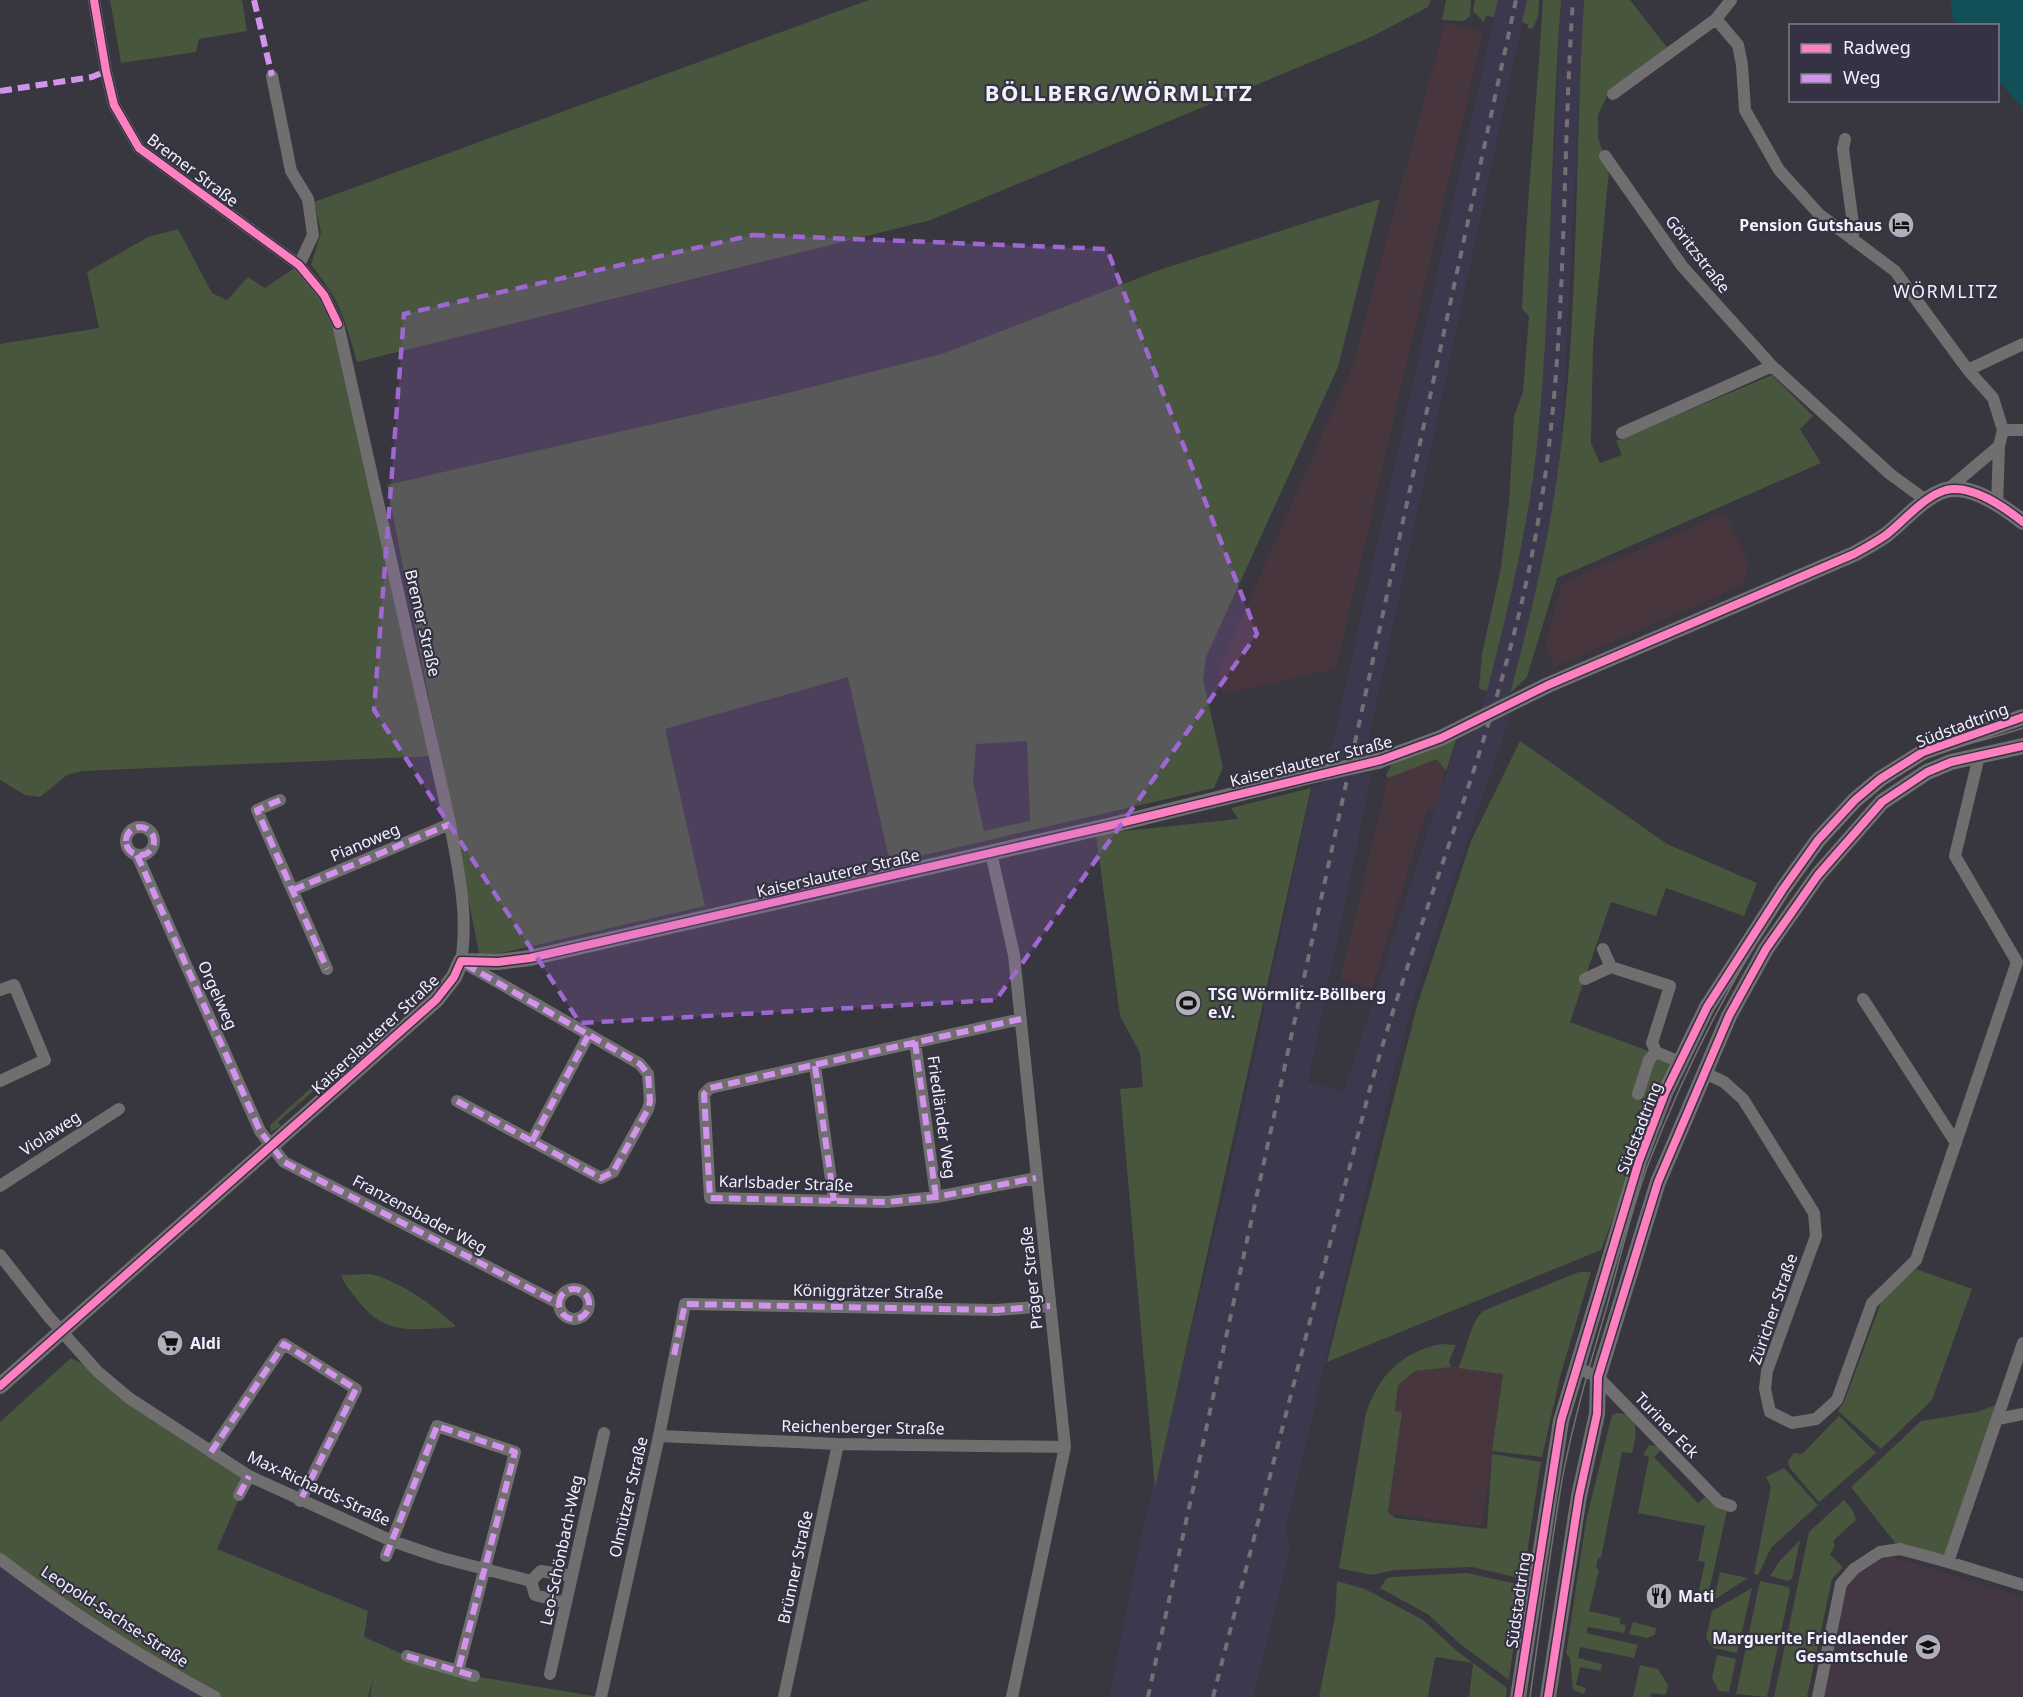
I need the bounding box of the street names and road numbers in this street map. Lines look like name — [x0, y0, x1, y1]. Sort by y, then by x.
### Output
street label: Bremer Straße — [143, 128, 243, 212]
street label: Göritzstraße — [1661, 211, 1735, 297]
street label: Bremer Straße — [400, 567, 446, 679]
street label: Südstadtring — [1913, 697, 2011, 753]
street label: Kaiserslauterer Straße — [1227, 730, 1395, 792]
street label: Pianoweg — [327, 818, 403, 866]
street label: Kaiserslauterer Straße — [754, 844, 922, 902]
street label: Orgelweg — [193, 957, 243, 1033]
street label: Kaiserslauterer Straße — [307, 969, 443, 1099]
street label: Friedländer Weg — [922, 1054, 962, 1180]
street label: Südstadtring — [1611, 1079, 1667, 1177]
street label: Violaweg — [16, 1105, 84, 1161]
street label: Franzensbader Weg — [349, 1169, 491, 1259]
street label: Karlsbader Straße — [718, 1170, 854, 1196]
street label: Prager Straße — [1015, 1225, 1047, 1331]
street label: Züricher Straße — [1744, 1251, 1802, 1367]
street label: Königgrätzer Straße — [793, 1279, 943, 1303]
street label: Turiner Eck — [1630, 1387, 1704, 1463]
street label: Reichenberger Straße — [781, 1415, 945, 1439]
street label: Olmützer Straße — [603, 1434, 653, 1560]
street label: Max-Richards-Straße — [244, 1445, 394, 1531]
street label: Leo-Schönbach-Weg — [534, 1473, 588, 1627]
street label: Brünner Straße — [772, 1508, 818, 1626]
street label: Südstadtring — [1500, 1550, 1536, 1650]
street label: Leopold-Sachse-Straße — [37, 1560, 193, 1672]

